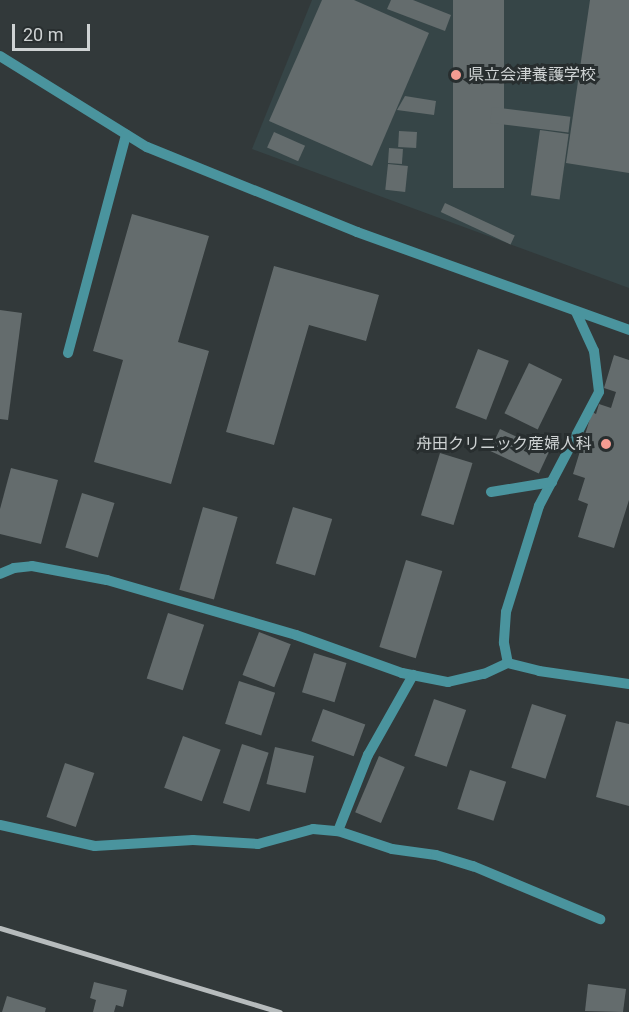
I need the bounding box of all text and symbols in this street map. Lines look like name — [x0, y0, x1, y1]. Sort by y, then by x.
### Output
scale bar — [15, 12, 93, 50]
text: 20 m — [23, 24, 63, 45]
place label: 県立会津養護学校 — [468, 65, 596, 85]
marker: 県立会津養護学校 — [449, 68, 463, 82]
place label: 舟田クリニック産婦人科 — [416, 434, 592, 454]
marker: 舟田クリニック産婦人科 — [597, 435, 615, 453]

